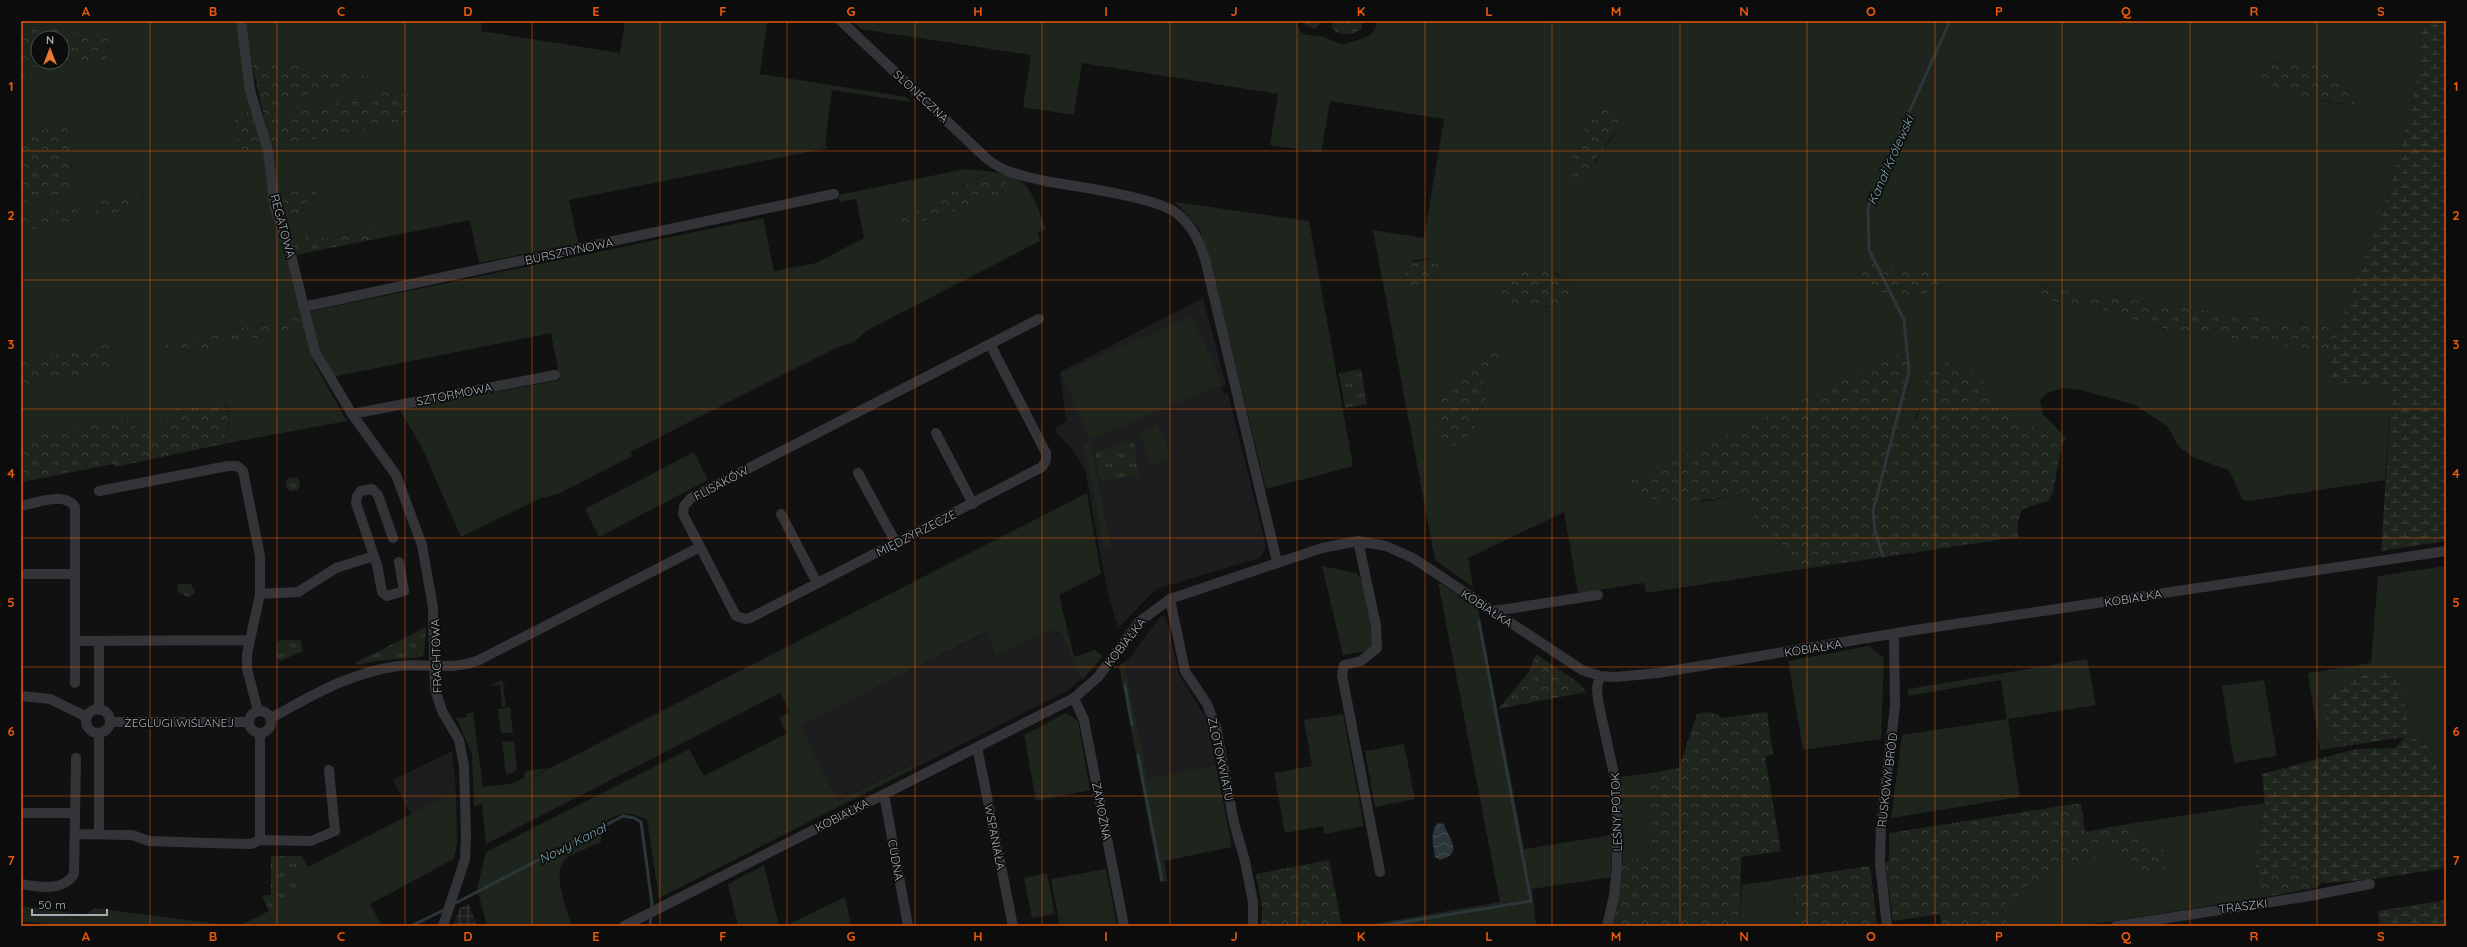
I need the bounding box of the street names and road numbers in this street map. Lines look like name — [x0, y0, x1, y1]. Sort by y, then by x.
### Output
street label: SŁONECZNA — [890, 66, 952, 126]
street label: REGATOWA — [267, 192, 299, 260]
street label: BURSZTYNOWA — [523, 234, 615, 268]
street label: SZTORMOWA — [415, 379, 493, 409]
street label: FLISAKÓW — [691, 462, 751, 504]
street label: MIĘDZYRZECZE — [874, 506, 959, 560]
street label: KOBIAŁKA — [1458, 586, 1516, 630]
street label: KOBIAŁKA — [2103, 586, 2163, 610]
street label: KOBIAŁKA — [1101, 614, 1149, 670]
street label: FRACHTOWA — [427, 618, 445, 693]
street label: KOBIAŁKA — [1783, 636, 1843, 660]
street label: ŻEGLUGI WIŚLANEJ — [124, 715, 234, 730]
street label: ZŁOTOKWIATU — [1205, 716, 1237, 802]
street label: RUSKOWY BRÓD — [1874, 731, 1900, 828]
street label: LEŚNY POTOK — [1607, 772, 1625, 852]
street label: ZAMOŻNA — [1089, 781, 1115, 842]
street label: KOBIAŁKA — [813, 795, 872, 835]
street label: WSPANIAŁA — [981, 803, 1009, 871]
street label: CUDNA — [885, 838, 907, 882]
street label: TRASZKI — [2218, 896, 2268, 916]

